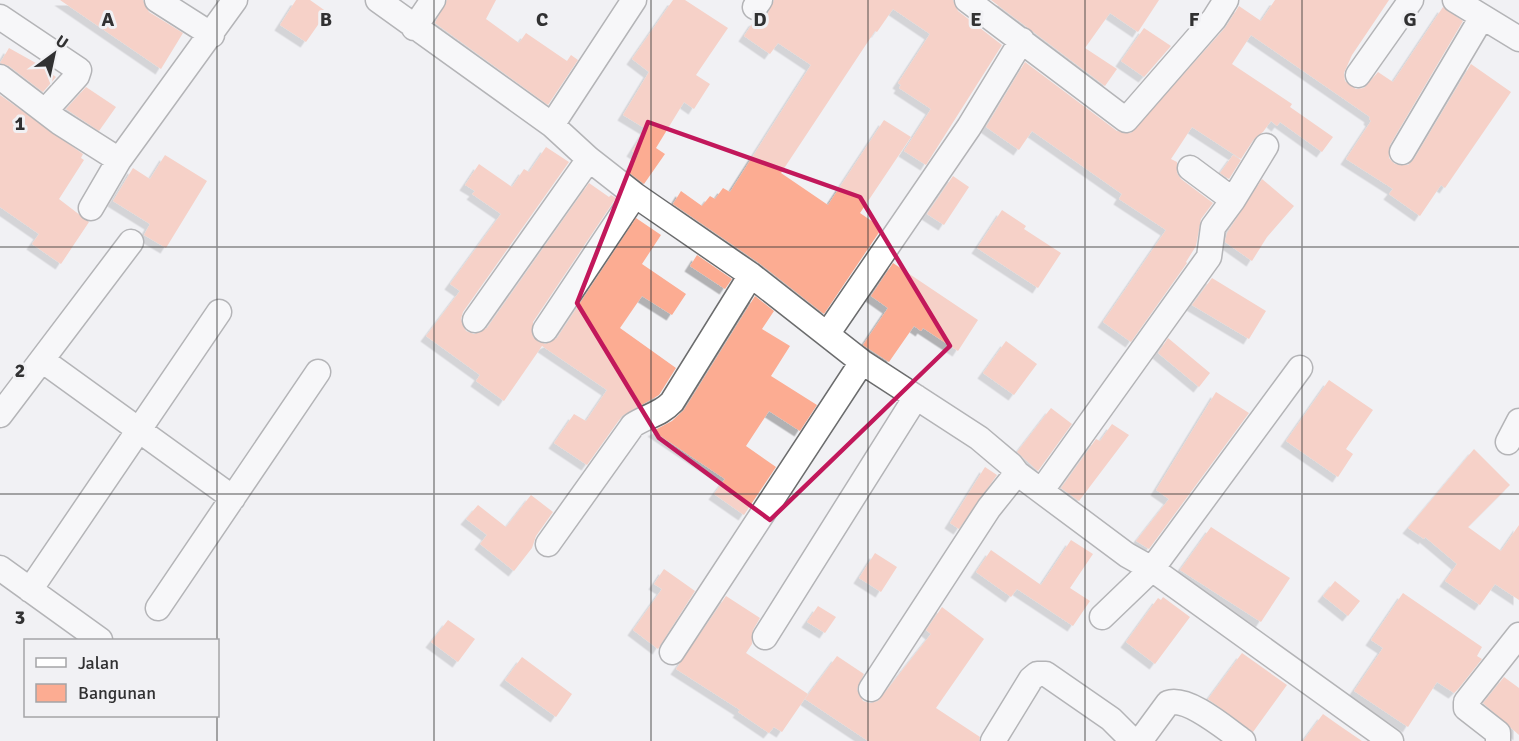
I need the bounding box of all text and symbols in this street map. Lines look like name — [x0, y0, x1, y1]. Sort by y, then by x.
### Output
text: A — [102, 7, 115, 32]
text: B — [320, 7, 332, 32]
text: C — [536, 7, 548, 32]
text: D — [753, 7, 767, 32]
text: E — [970, 7, 982, 32]
text: F — [1189, 7, 1200, 32]
text: G — [1403, 7, 1417, 32]
north arrow — [24, 24, 84, 84]
text: U — [52, 31, 72, 54]
text: 1 — [15, 111, 26, 136]
text: 2 — [15, 358, 25, 383]
text: 3 — [15, 605, 25, 630]
legend — [24, 639, 219, 717]
text: Jalan — [78, 652, 119, 674]
text: Bangunan — [78, 682, 156, 704]

